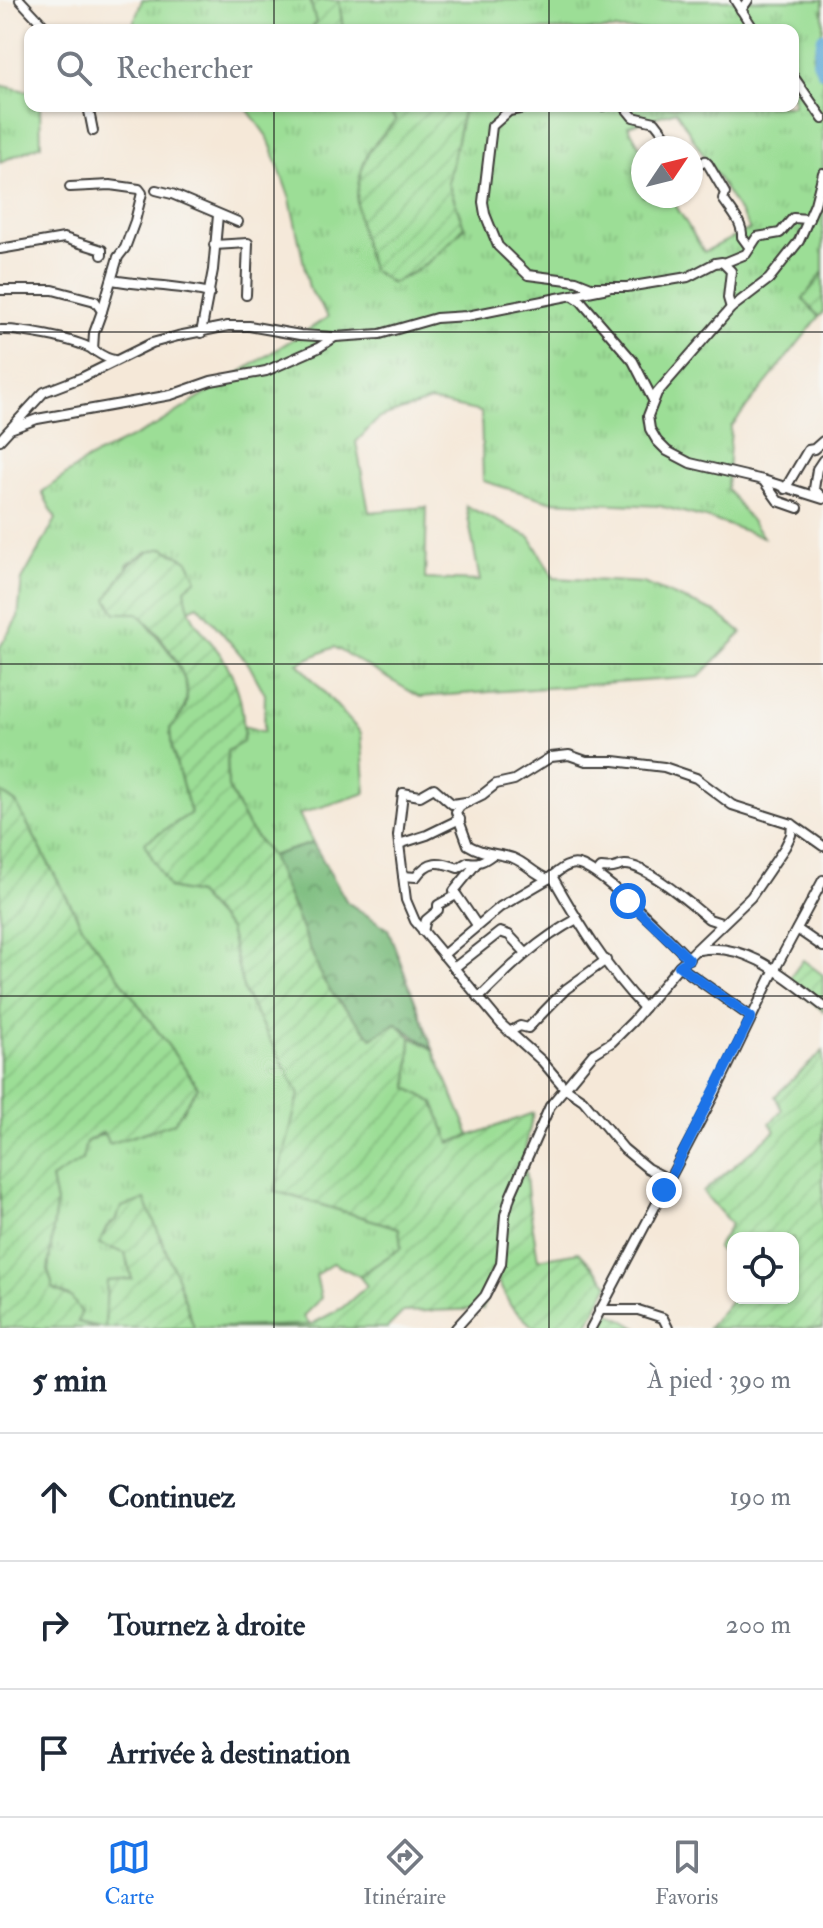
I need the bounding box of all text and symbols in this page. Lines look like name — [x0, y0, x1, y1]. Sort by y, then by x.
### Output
search box — [24, 24, 799, 112]
icon: search — [52, 46, 96, 90]
text: Rechercher — [116, 50, 253, 87]
north arrow — [631, 136, 703, 208]
route start — [610, 883, 646, 919]
route end — [646, 1172, 682, 1208]
map controls — [727, 1232, 799, 1304]
button: locate — [727, 1232, 799, 1304]
text: 5 min — [32, 1359, 107, 1402]
text: À pied · 390 m — [647, 1364, 791, 1396]
icon: ahead — [32, 1475, 76, 1519]
text: Continuez — [108, 1479, 235, 1516]
text: 190 m — [730, 1481, 791, 1513]
icon: right — [32, 1603, 76, 1647]
text: Tournez à droite — [108, 1607, 305, 1644]
text: 200 m — [726, 1609, 791, 1641]
icon: arrive — [32, 1731, 76, 1775]
text: Arrivée à destination — [108, 1735, 351, 1772]
tab: Carte — [105, 1835, 154, 1911]
tab: Itinéraire — [363, 1835, 446, 1911]
tab: Favoris — [655, 1835, 718, 1911]

